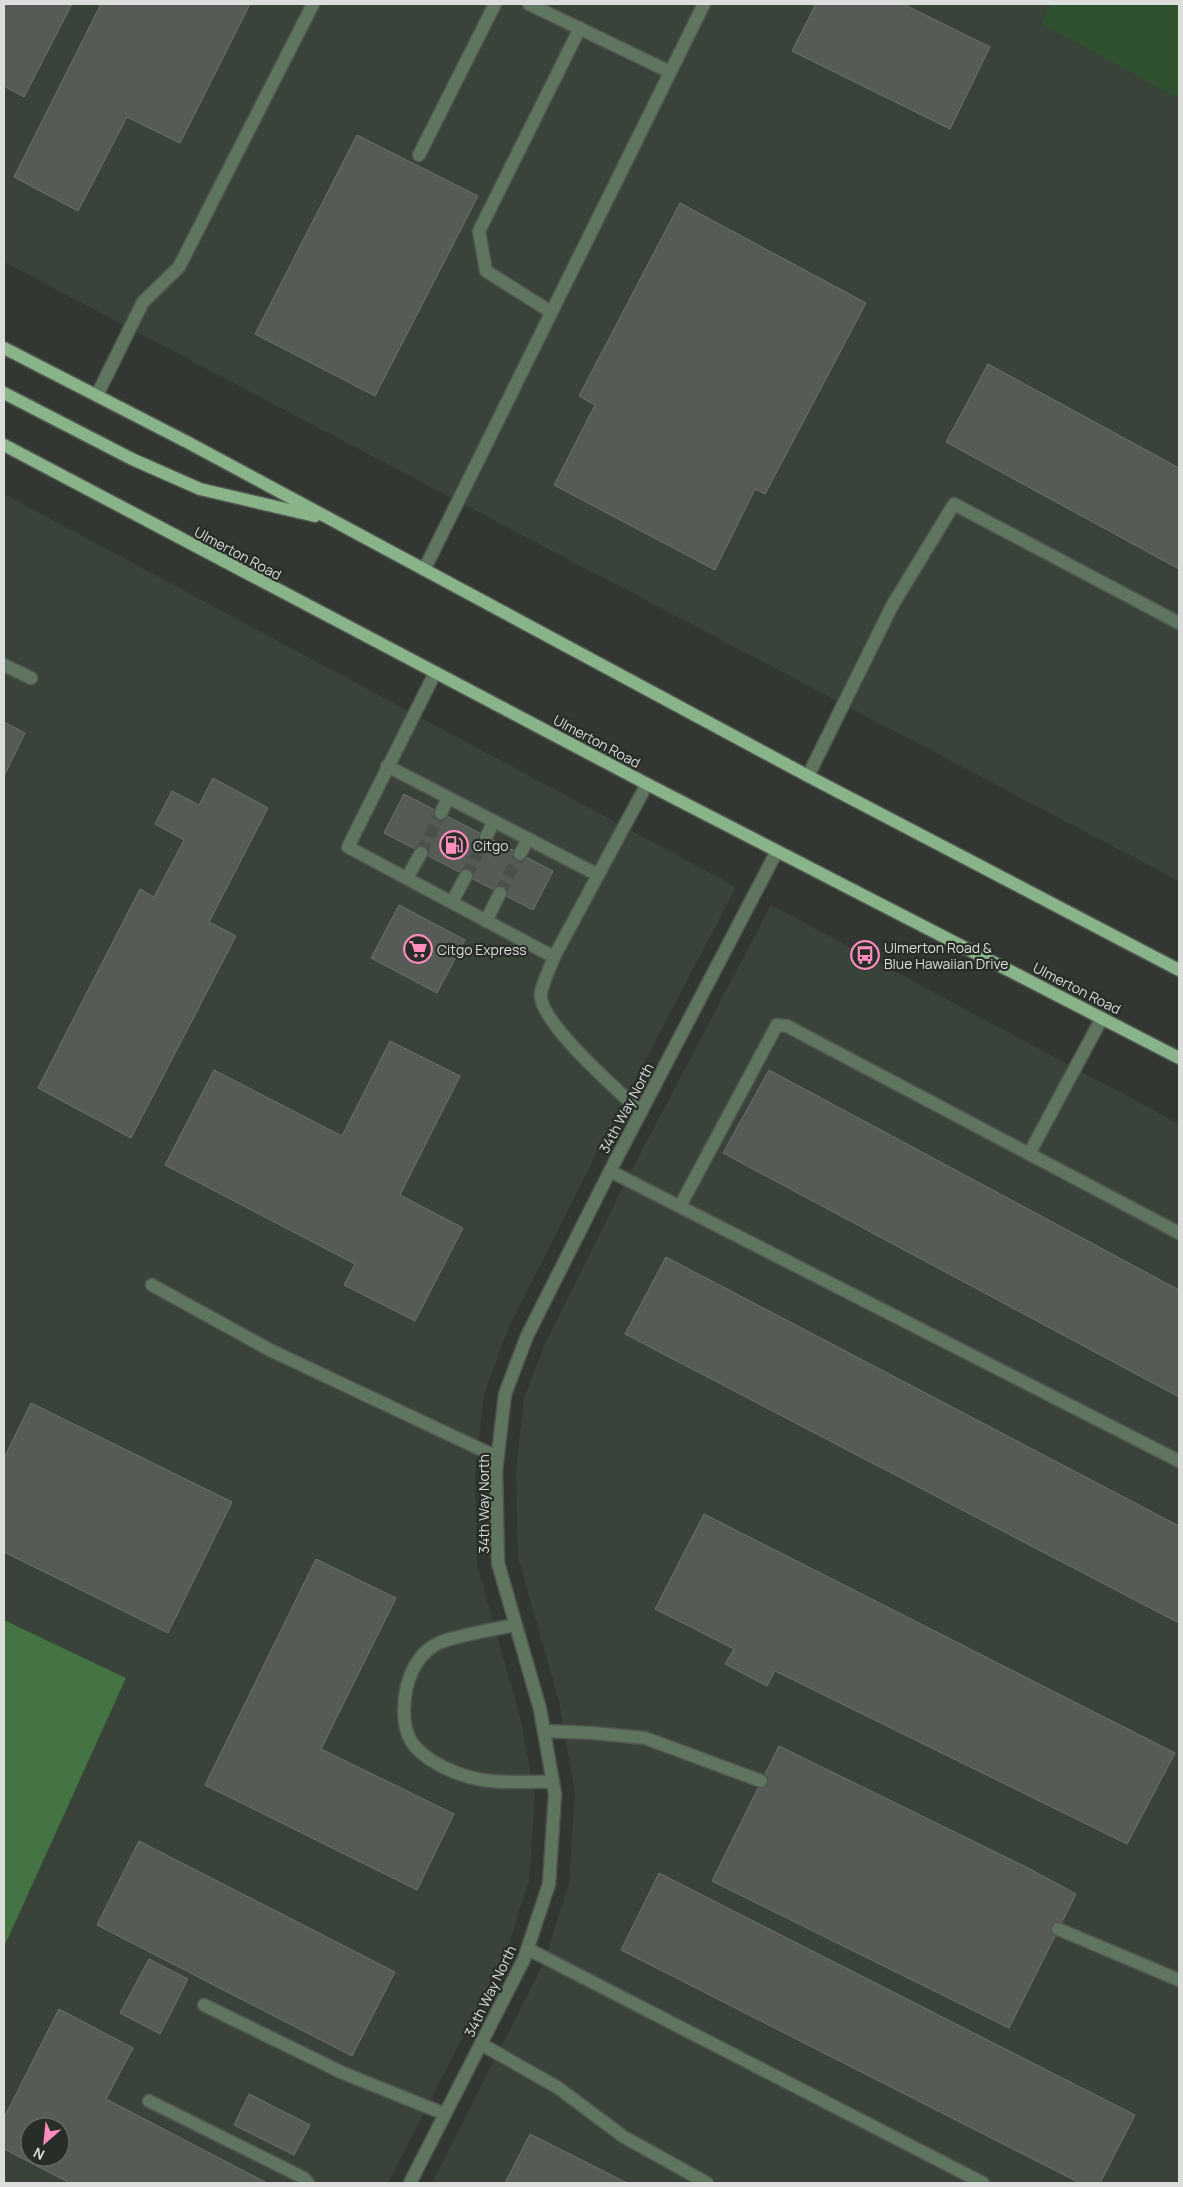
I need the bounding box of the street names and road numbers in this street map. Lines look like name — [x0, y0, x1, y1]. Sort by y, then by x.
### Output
street label: Ulmerton Road — [191, 522, 285, 584]
street label: Ulmerton Road — [550, 710, 644, 772]
street label: Ulmerton Road — [1030, 958, 1124, 1018]
street label: 34th Way North — [594, 1060, 658, 1156]
street label: 34th Way North — [474, 1454, 493, 1554]
street label: 34th Way North — [460, 1942, 520, 2040]

